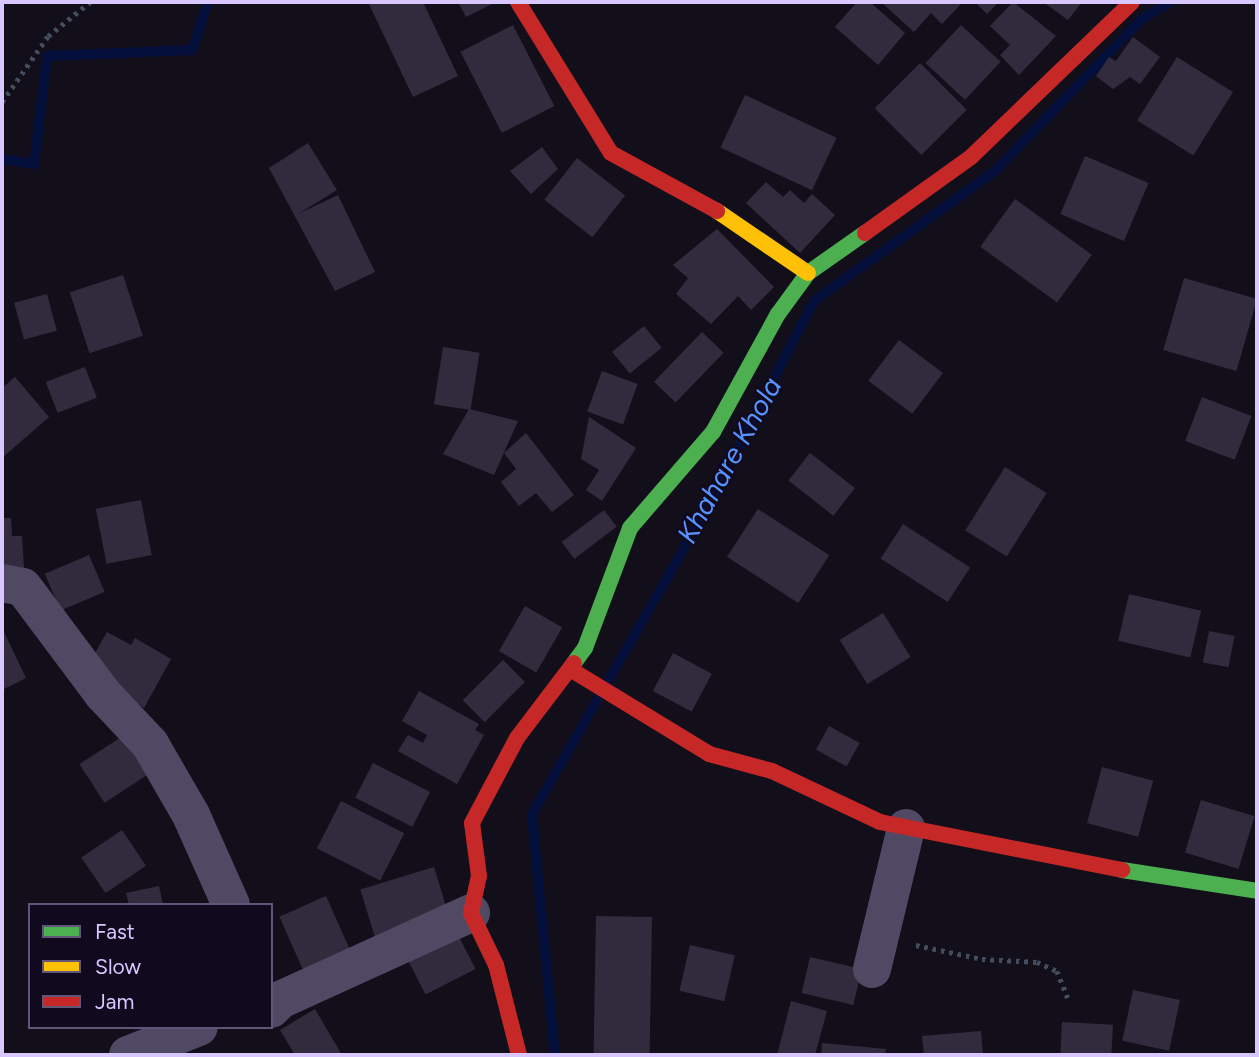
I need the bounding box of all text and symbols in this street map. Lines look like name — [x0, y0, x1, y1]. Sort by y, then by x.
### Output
water label: Khahare Khola — [670, 371, 788, 549]
legend — [28, 903, 273, 1029]
text: Fast — [95, 919, 135, 944]
text: Slow — [95, 954, 141, 979]
text: Jam — [95, 989, 134, 1014]

